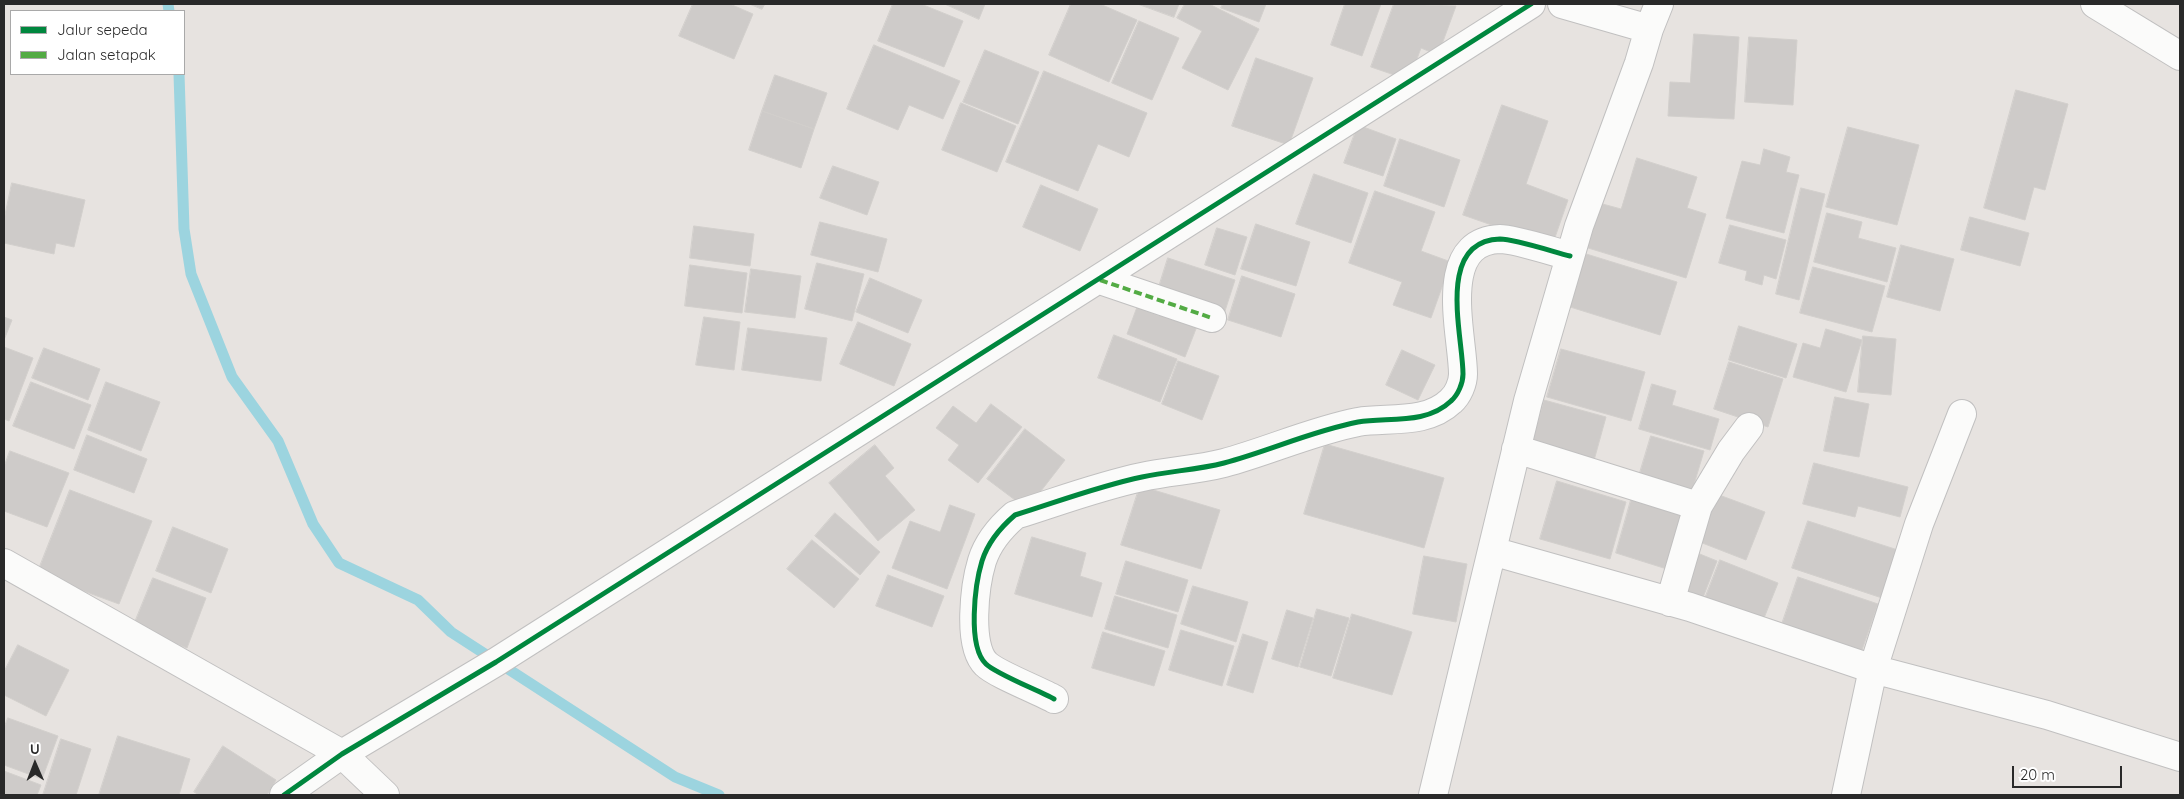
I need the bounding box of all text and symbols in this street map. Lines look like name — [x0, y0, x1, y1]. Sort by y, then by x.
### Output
legend — [10, 10, 185, 75]
text: Jalur sepeda — [57, 20, 148, 39]
text: Jalan setapak — [57, 45, 156, 64]
north arrow — [10, 739, 60, 789]
text: U — [30, 740, 40, 758]
scale bar — [2014, 756, 2124, 788]
text: 20 m — [2020, 765, 2055, 784]

